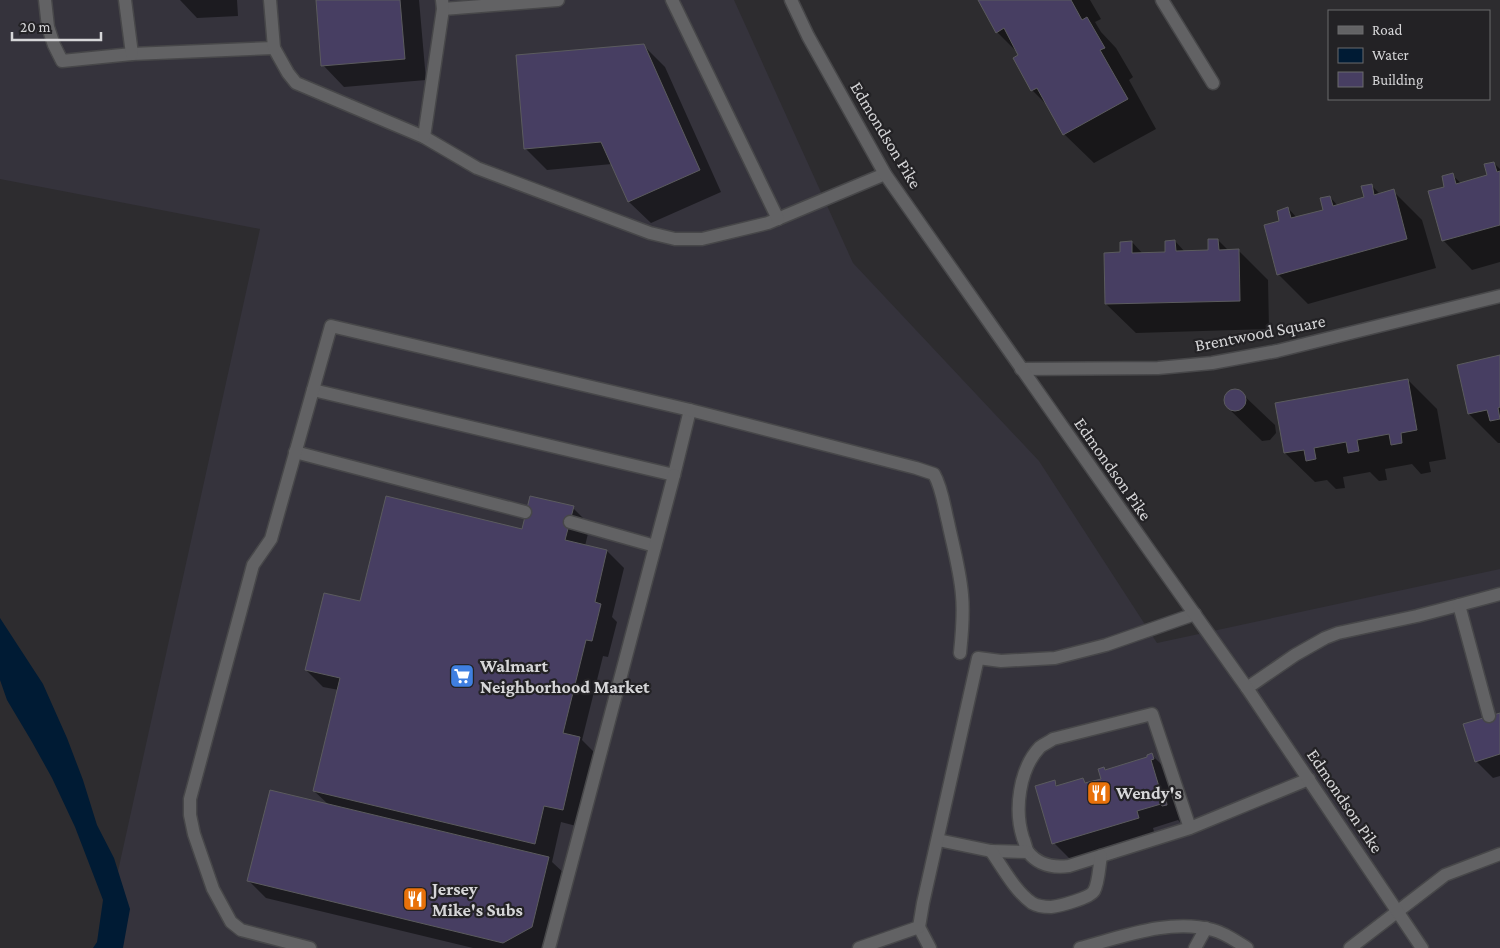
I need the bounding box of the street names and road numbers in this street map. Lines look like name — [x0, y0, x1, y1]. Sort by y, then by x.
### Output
street label: Edmondson Pike — [846, 78, 926, 192]
street label: Brentwood Square — [1193, 311, 1327, 355]
street label: Edmondson Pike — [1070, 414, 1156, 524]
street label: Edmondson Pike — [1303, 745, 1387, 857]

